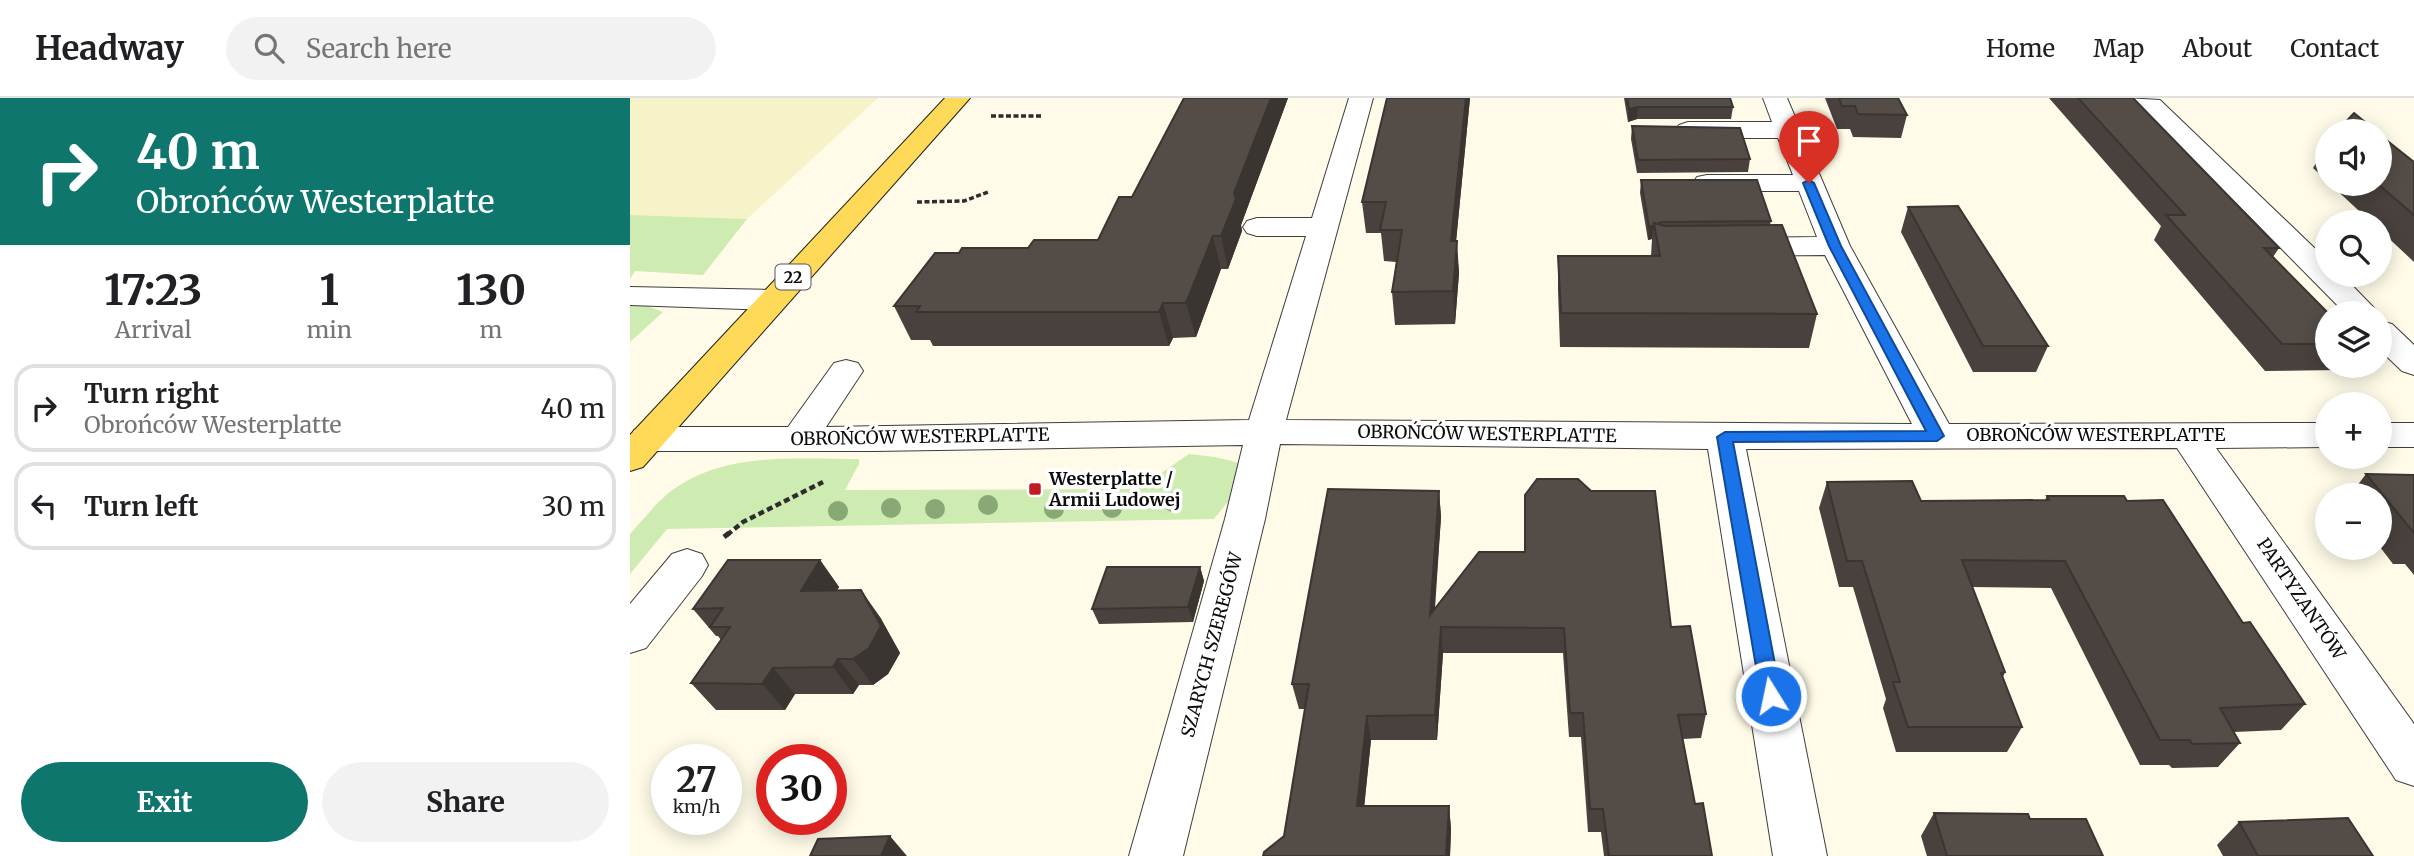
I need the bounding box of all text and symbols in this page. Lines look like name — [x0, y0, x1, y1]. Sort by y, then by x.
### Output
search box — [226, 17, 716, 80]
text: Headway — [35, 28, 184, 69]
icon: search — [250, 29, 288, 67]
text: Search here — [306, 32, 452, 65]
text: Home — [1986, 33, 2055, 64]
text: Map — [2093, 33, 2144, 64]
text: About — [2182, 33, 2252, 64]
text: Contact — [2290, 33, 2379, 64]
pin — [1779, 111, 1839, 183]
map controls — [2315, 119, 2392, 560]
button: sound — [2315, 119, 2392, 196]
text: 40 m — [136, 121, 260, 182]
icon: arrive — [1790, 122, 1828, 160]
icon: right — [21, 126, 112, 217]
text: Obrońców Westerplatte — [136, 182, 494, 222]
button: search — [2315, 210, 2392, 287]
text: 17:23 — [104, 264, 202, 316]
text: 1 — [319, 264, 339, 316]
text: 130 — [456, 264, 526, 316]
road number: 22 — [776, 265, 810, 290]
button: layers — [2315, 301, 2392, 378]
text: Arrival — [115, 315, 192, 344]
text: min — [306, 315, 352, 344]
text: m — [480, 315, 502, 344]
text: Turn right — [84, 377, 219, 410]
icon: right — [25, 389, 63, 427]
text: 40 m — [541, 392, 605, 425]
button: + — [2315, 392, 2392, 469]
text: Obrońców Westerplatte — [84, 410, 342, 439]
street label: OBROŃCÓW WESTERPLATTE — [1357, 420, 1617, 447]
street label: OBROŃCÓW WESTERPLATTE — [790, 423, 1050, 450]
street label: OBROŃCÓW WESTERPLATTE — [1967, 423, 2226, 446]
place label: Westerplatte / Armii Ludowej — [1048, 467, 1181, 511]
marker: Westerplatte / Armii Ludowej — [1027, 481, 1043, 497]
button: − — [2315, 483, 2392, 560]
icon: left — [25, 487, 63, 525]
text: Turn left — [84, 490, 198, 523]
text: 30 m — [542, 490, 605, 523]
street label: PARTYZANTÓW — [2252, 533, 2351, 665]
street label: SZARYCH SZEREGÓW — [1176, 549, 1248, 740]
position arrow — [1734, 659, 1808, 733]
speed limit sign: 30 — [756, 744, 847, 835]
text: 27 — [676, 758, 717, 802]
button: Exit — [21, 762, 308, 842]
button: Share — [322, 762, 609, 842]
text: km/h — [673, 795, 720, 818]

